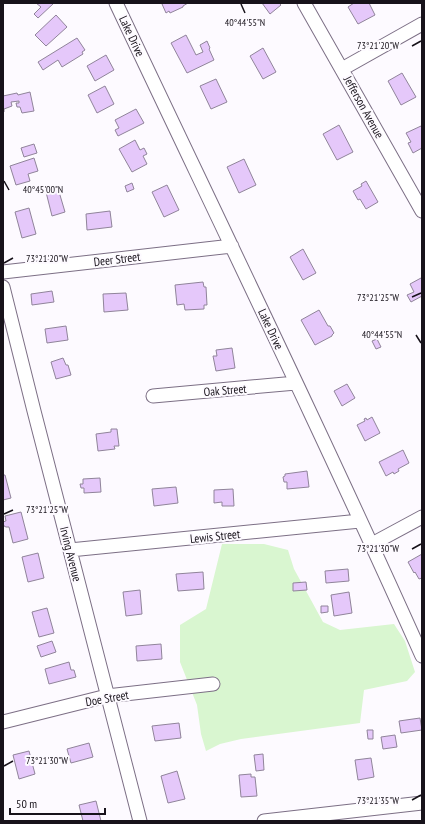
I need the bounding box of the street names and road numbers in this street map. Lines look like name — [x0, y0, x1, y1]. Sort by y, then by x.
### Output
street label: Lake Drive — [116, 13, 148, 59]
street label: Jefferson Avenue — [340, 72, 387, 141]
street label: Deer Street — [93, 249, 142, 269]
street label: Lake Drive — [255, 306, 287, 352]
street label: Oak Street — [203, 381, 248, 399]
street label: Irving Avenue — [57, 525, 85, 583]
street label: Lewis Street — [189, 526, 242, 546]
street label: Doe Street — [84, 687, 131, 709]

